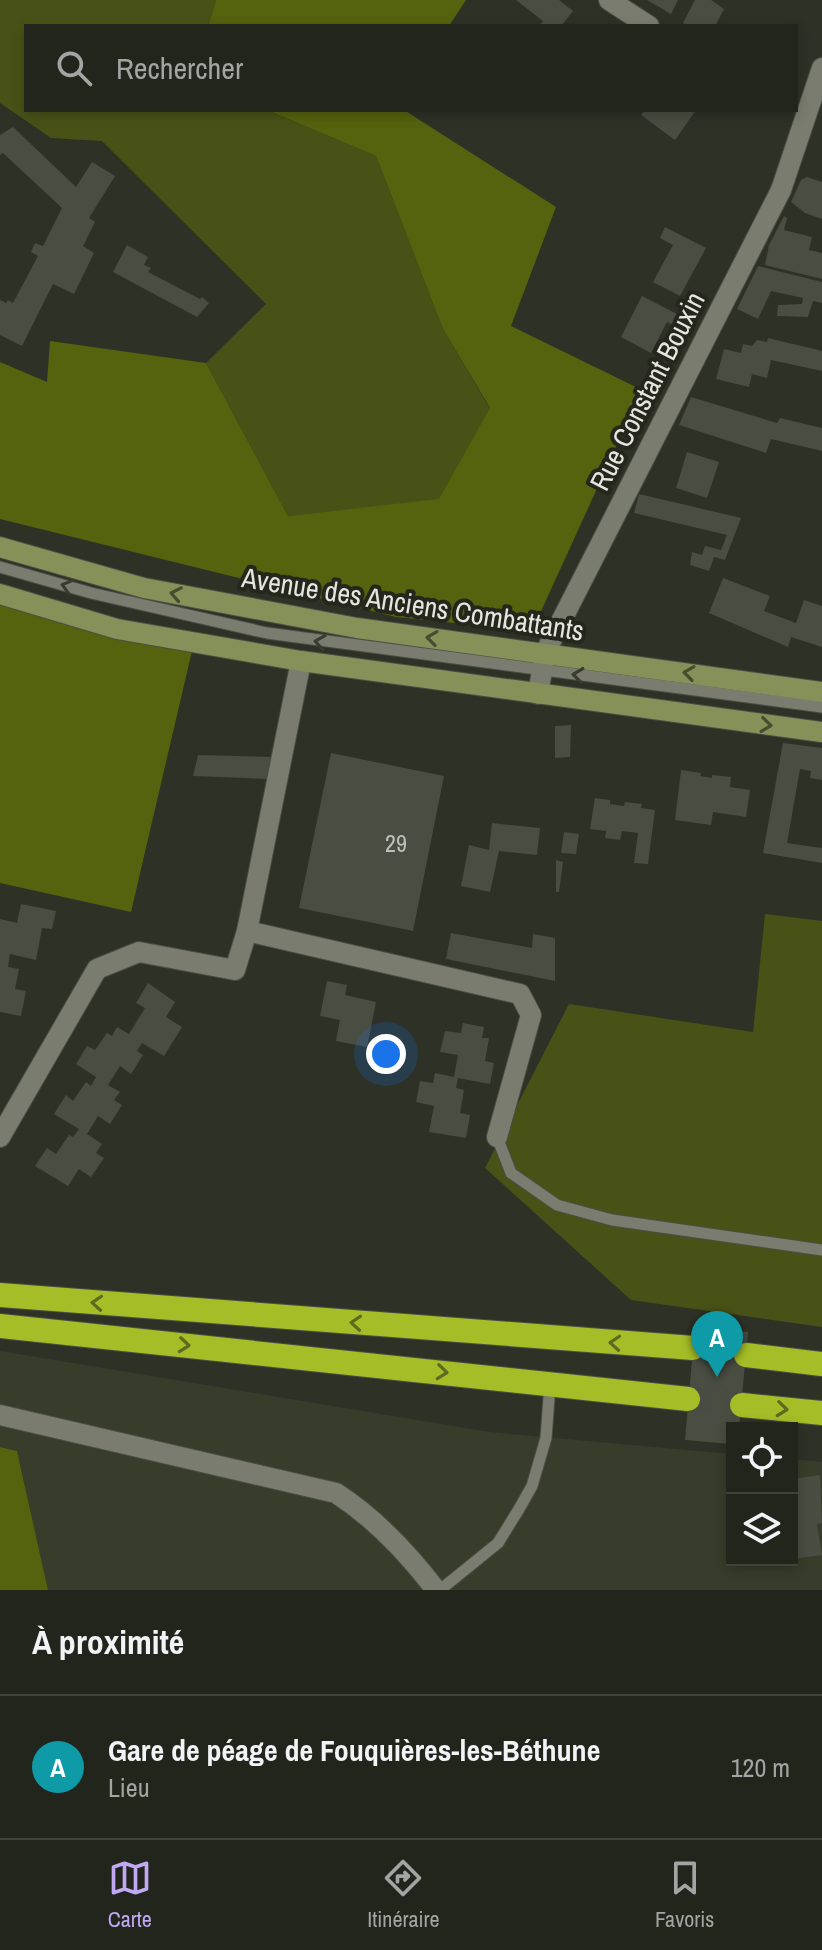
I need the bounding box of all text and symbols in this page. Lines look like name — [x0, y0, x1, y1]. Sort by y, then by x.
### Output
search box — [24, 24, 798, 112]
icon: search — [52, 46, 96, 90]
text: Rechercher — [116, 48, 243, 88]
street label: Rue Constant Bouxin — [581, 285, 713, 497]
street label: Avenue des Anciens Combattants — [238, 558, 587, 650]
one-way arrow — [60, 578, 74, 595]
one-way arrow — [169, 586, 182, 603]
one-way arrow — [425, 630, 439, 647]
one-way arrow — [313, 634, 327, 651]
one-way arrow — [682, 665, 696, 682]
one-way arrow — [571, 667, 584, 684]
one-way arrow — [759, 716, 772, 733]
house number: 29 — [385, 827, 407, 859]
your location — [366, 1034, 406, 1074]
one-way arrow — [90, 1295, 103, 1312]
pin: A — [691, 1311, 743, 1377]
one-way arrow — [349, 1315, 362, 1332]
one-way arrow — [608, 1335, 621, 1352]
one-way arrow — [178, 1337, 191, 1354]
one-way arrow — [436, 1364, 449, 1381]
one-way arrow — [776, 1400, 789, 1417]
map controls — [726, 1422, 798, 1566]
button: locate — [726, 1422, 798, 1494]
button: layers — [726, 1494, 798, 1566]
text: À proximité — [32, 1619, 184, 1665]
text: Gare de péage de Fouquières-les-Béthune — [108, 1730, 600, 1770]
text: A — [50, 1750, 66, 1785]
text: 120 m — [731, 1750, 790, 1785]
text: Lieu — [108, 1770, 150, 1805]
tab: Carte — [108, 1856, 152, 1934]
tab: Itinéraire — [367, 1856, 440, 1934]
tab: Favoris — [655, 1856, 714, 1934]

